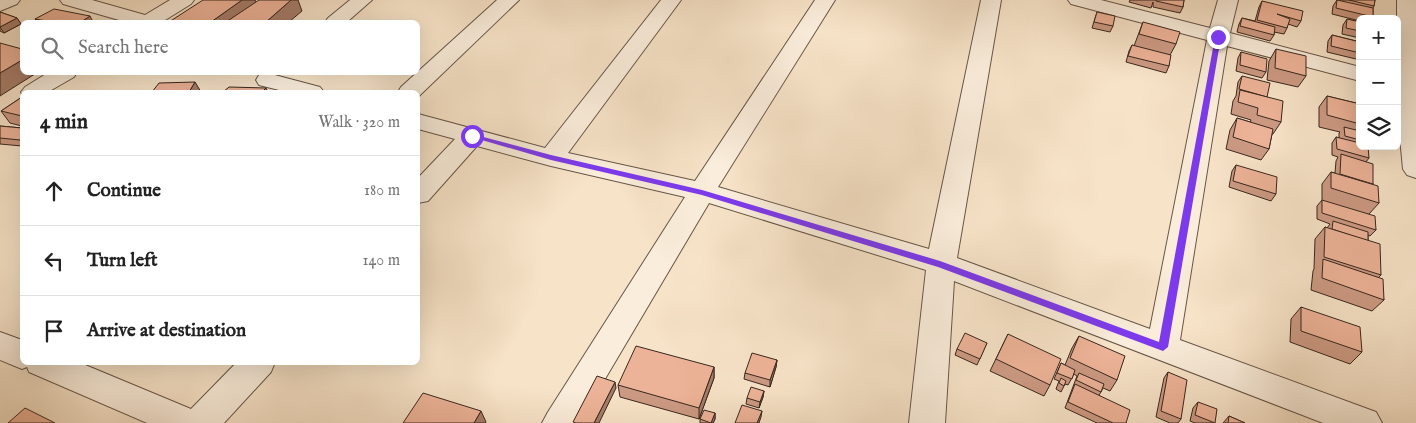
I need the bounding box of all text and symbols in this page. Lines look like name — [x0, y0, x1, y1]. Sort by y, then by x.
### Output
map controls — [1356, 15, 1401, 150]
button: + — [1356, 15, 1401, 60]
search box — [20, 20, 420, 75]
route end — [1207, 26, 1230, 49]
icon: search — [38, 34, 66, 62]
text: Search here — [78, 36, 169, 60]
button: − — [1356, 60, 1401, 105]
button: layers — [1356, 105, 1401, 150]
text: 4 min — [40, 109, 88, 136]
text: Walk · 320 m — [318, 113, 400, 133]
route start — [461, 125, 484, 148]
icon: ahead — [40, 177, 68, 205]
text: Continue — [87, 179, 161, 203]
text: 180 m — [364, 181, 400, 201]
icon: left — [40, 247, 68, 275]
text: Turn left — [87, 249, 158, 273]
text: 140 m — [362, 251, 400, 271]
icon: arrive — [40, 317, 68, 345]
text: Arrive at destination — [87, 319, 246, 343]

